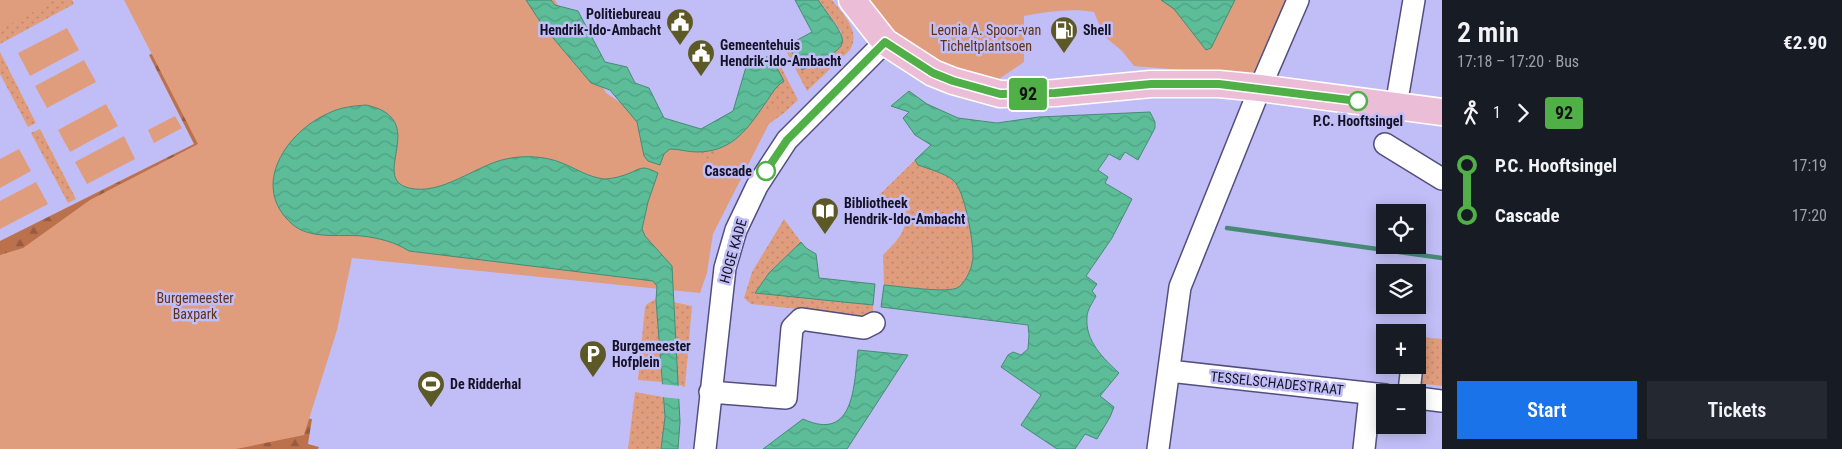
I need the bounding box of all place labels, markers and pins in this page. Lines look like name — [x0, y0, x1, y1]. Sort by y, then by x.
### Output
place label: Politiebureau Hendrik-Ido-Ambacht — [540, 6, 661, 38]
public building icon: Politiebureau Hendrik-Ido-Ambacht — [665, 7, 695, 46]
fuel station icon: Shell — [1049, 15, 1079, 54]
place label: Shell — [1083, 22, 1111, 38]
place label: Gemeentehuis Hendrik-Ido-Ambacht — [720, 37, 841, 69]
public building icon: Gemeentehuis Hendrik-Ido-Ambacht — [686, 38, 716, 77]
marker: P.C. Hooftsingel — [1348, 91, 1368, 111]
place label: P.C. Hooftsingel — [1313, 113, 1403, 129]
marker: Cascade — [756, 161, 776, 181]
place label: Cascade — [704, 163, 752, 179]
place label: Bibliotheek Hendrik-Ido-Ambacht — [844, 195, 965, 227]
library icon: Bibliotheek Hendrik-Ido-Ambacht — [810, 196, 840, 235]
place label: Burgemeester Hofplein — [612, 338, 691, 370]
parking icon: Burgemeester Hofplein — [578, 339, 608, 378]
sports icon: De Ridderhal — [416, 369, 446, 408]
place label: De Ridderhal — [450, 376, 521, 392]

